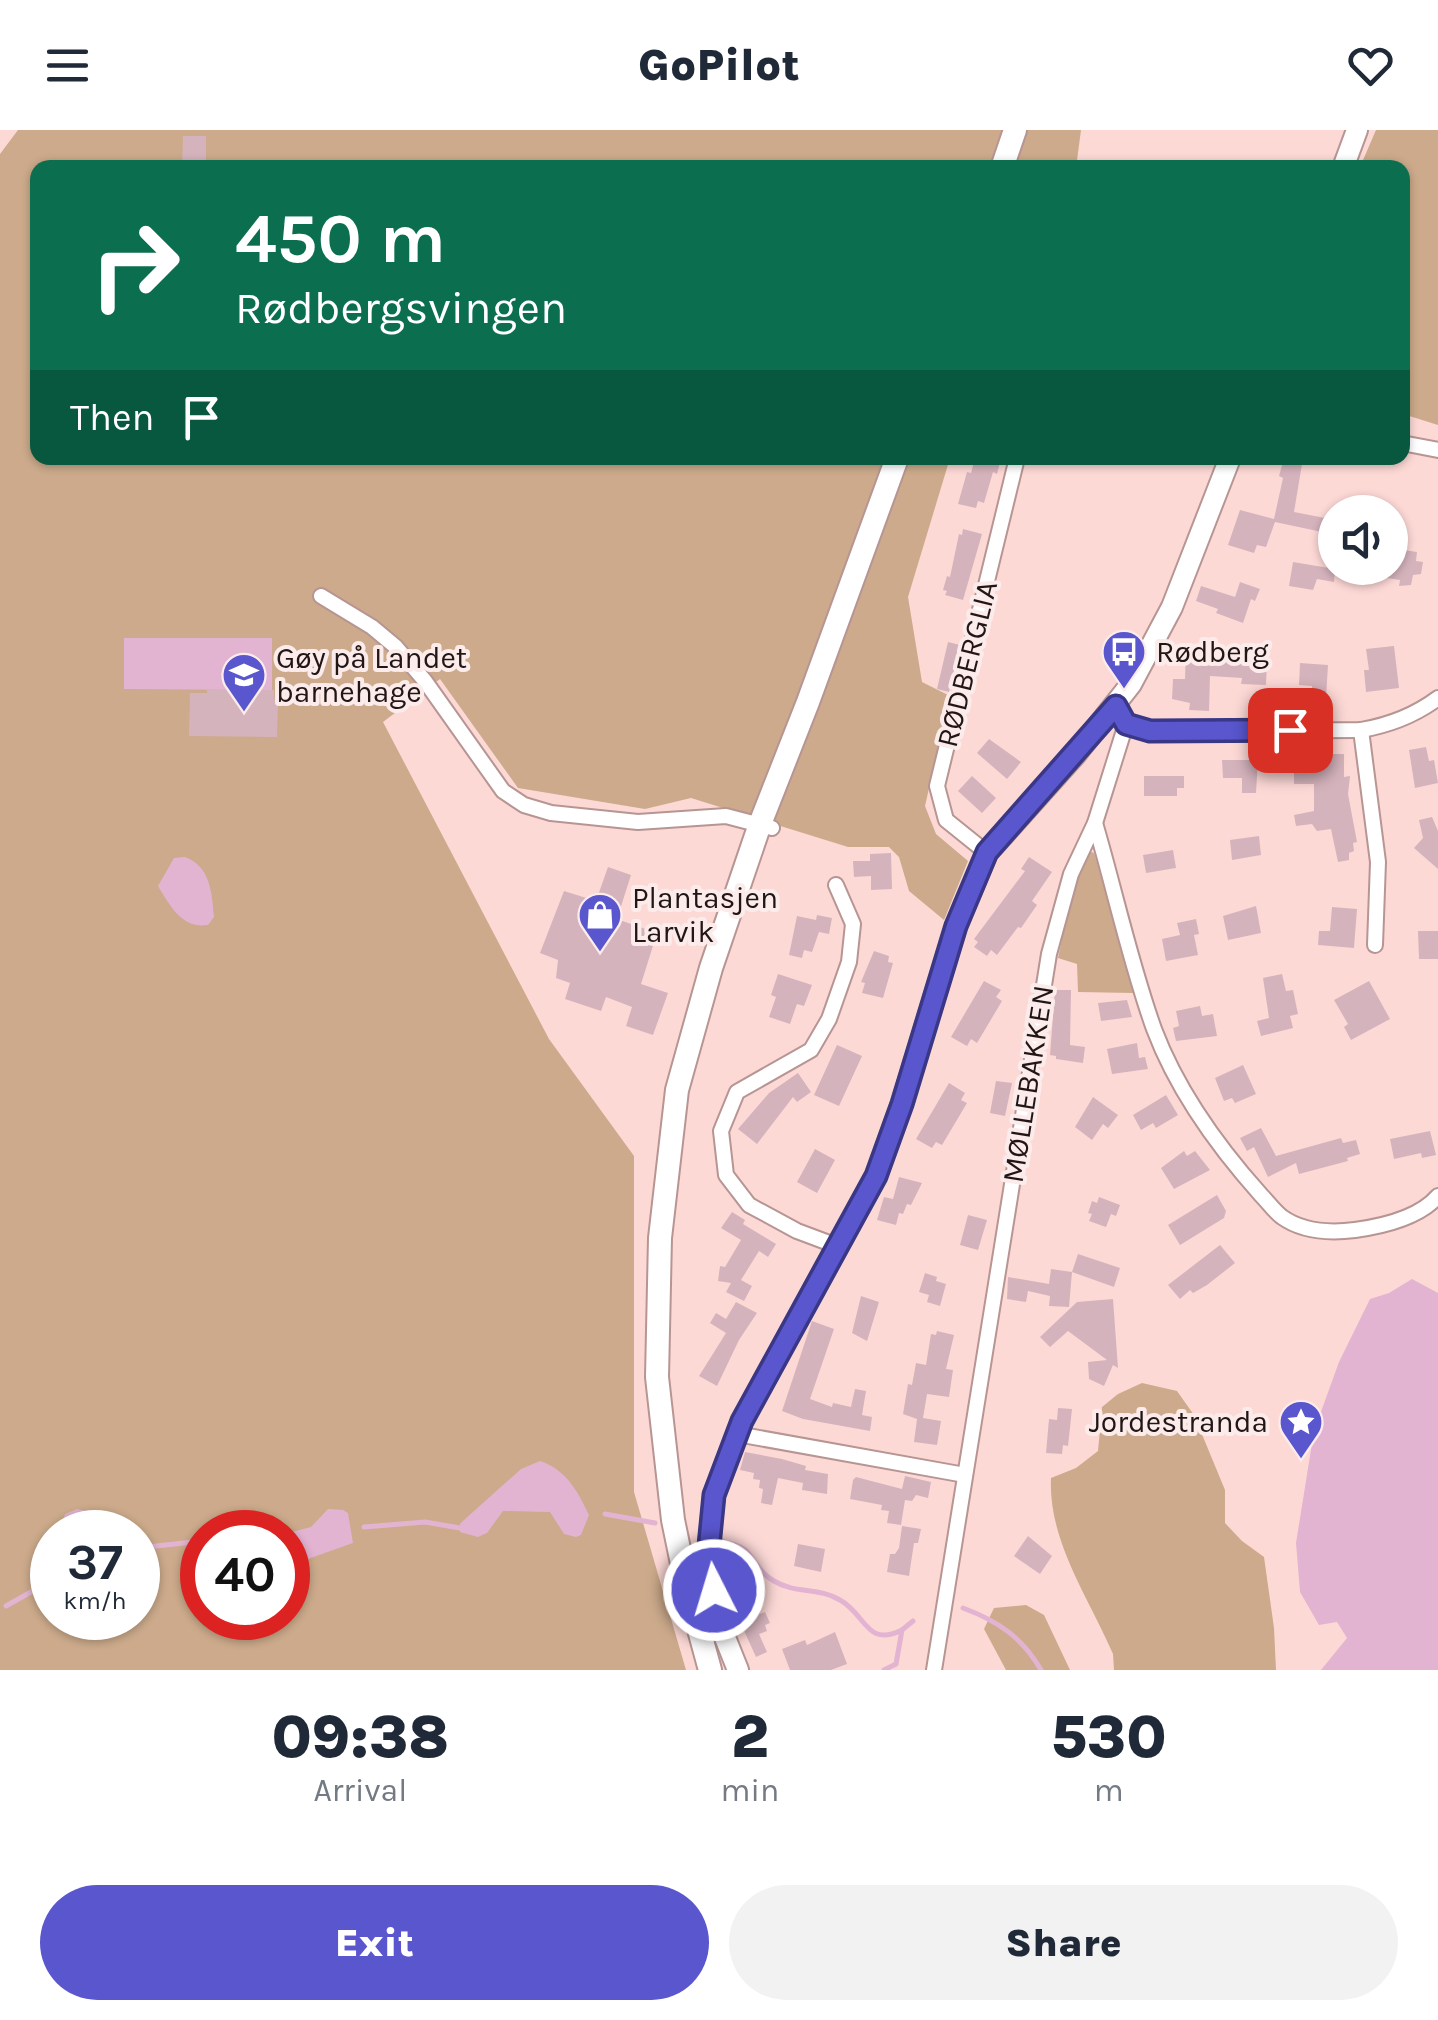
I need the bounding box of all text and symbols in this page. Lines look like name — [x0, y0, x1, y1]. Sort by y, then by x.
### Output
icon: menu — [40, 38, 95, 93]
icon: heart — [1343, 38, 1398, 93]
text: GoPilot — [638, 39, 800, 91]
text: 450 m — [235, 198, 446, 280]
icon: right — [70, 200, 200, 330]
text: Rødbergsvingen — [235, 282, 567, 334]
icon: arrive — [174, 390, 229, 445]
text: Then — [70, 395, 154, 440]
map controls — [1318, 495, 1408, 585]
button: sound — [1318, 495, 1408, 585]
street label: RØDBERGLIA — [929, 577, 1005, 751]
bus stop icon: Rødberg — [1101, 629, 1147, 690]
place label: Rødberg — [1156, 634, 1269, 670]
place label: Gøy på Landet barnehage — [276, 640, 467, 710]
school or university icon: Gøy på Landet barnehage — [221, 652, 267, 713]
pin — [1248, 688, 1333, 773]
icon: arrive — [1263, 703, 1318, 758]
place label: Plantasjen Larvik — [632, 880, 778, 950]
shop icon: Plantasjen Larvik — [577, 892, 623, 953]
street label: MØLLEBAKKEN — [995, 983, 1061, 1185]
place icon: Jordestranda — [1278, 1399, 1324, 1460]
place label: Jordestranda — [1089, 1404, 1268, 1440]
speed limit sign: 40 — [180, 1510, 310, 1640]
text: 37 — [67, 1533, 123, 1592]
position arrow — [662, 1538, 766, 1642]
text: km/h — [63, 1586, 127, 1615]
text: 09:38 — [271, 1702, 449, 1772]
text: 2 — [731, 1702, 769, 1772]
text: 530 — [1051, 1702, 1167, 1772]
text: Arrival — [313, 1772, 407, 1809]
text: min — [721, 1772, 779, 1809]
text: m — [1094, 1772, 1124, 1809]
button: Exit — [40, 1885, 709, 2000]
button: Share — [729, 1885, 1398, 2000]

